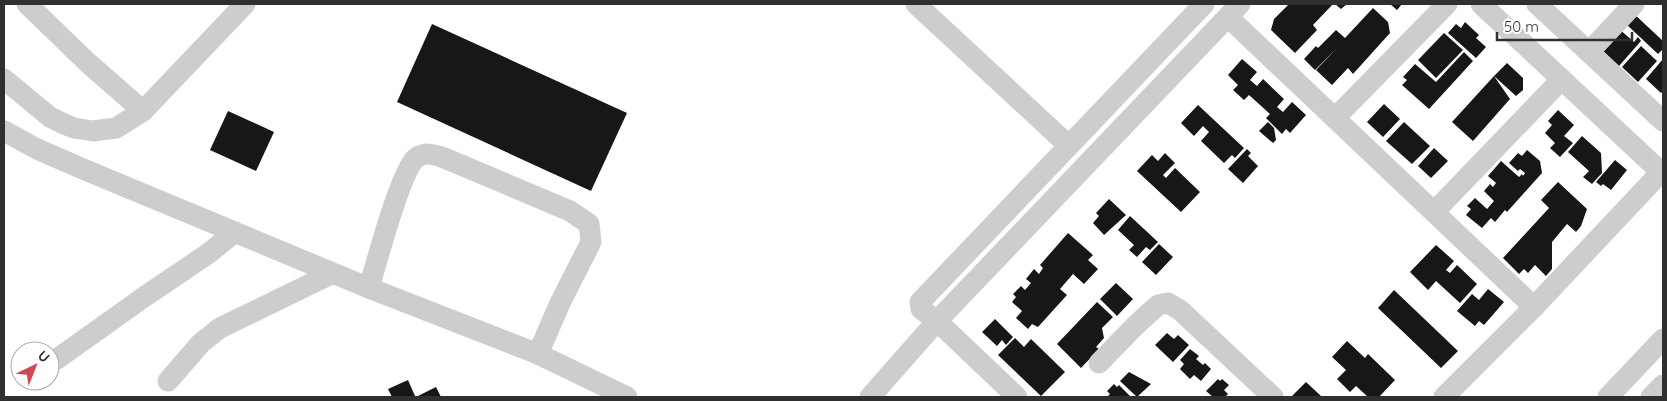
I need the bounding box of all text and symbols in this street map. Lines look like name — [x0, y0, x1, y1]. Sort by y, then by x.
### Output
scale bar — [1497, 10, 1632, 42]
text: 50 m — [1504, 17, 1539, 36]
north arrow — [10, 341, 60, 391]
text: U — [34, 347, 54, 366]

